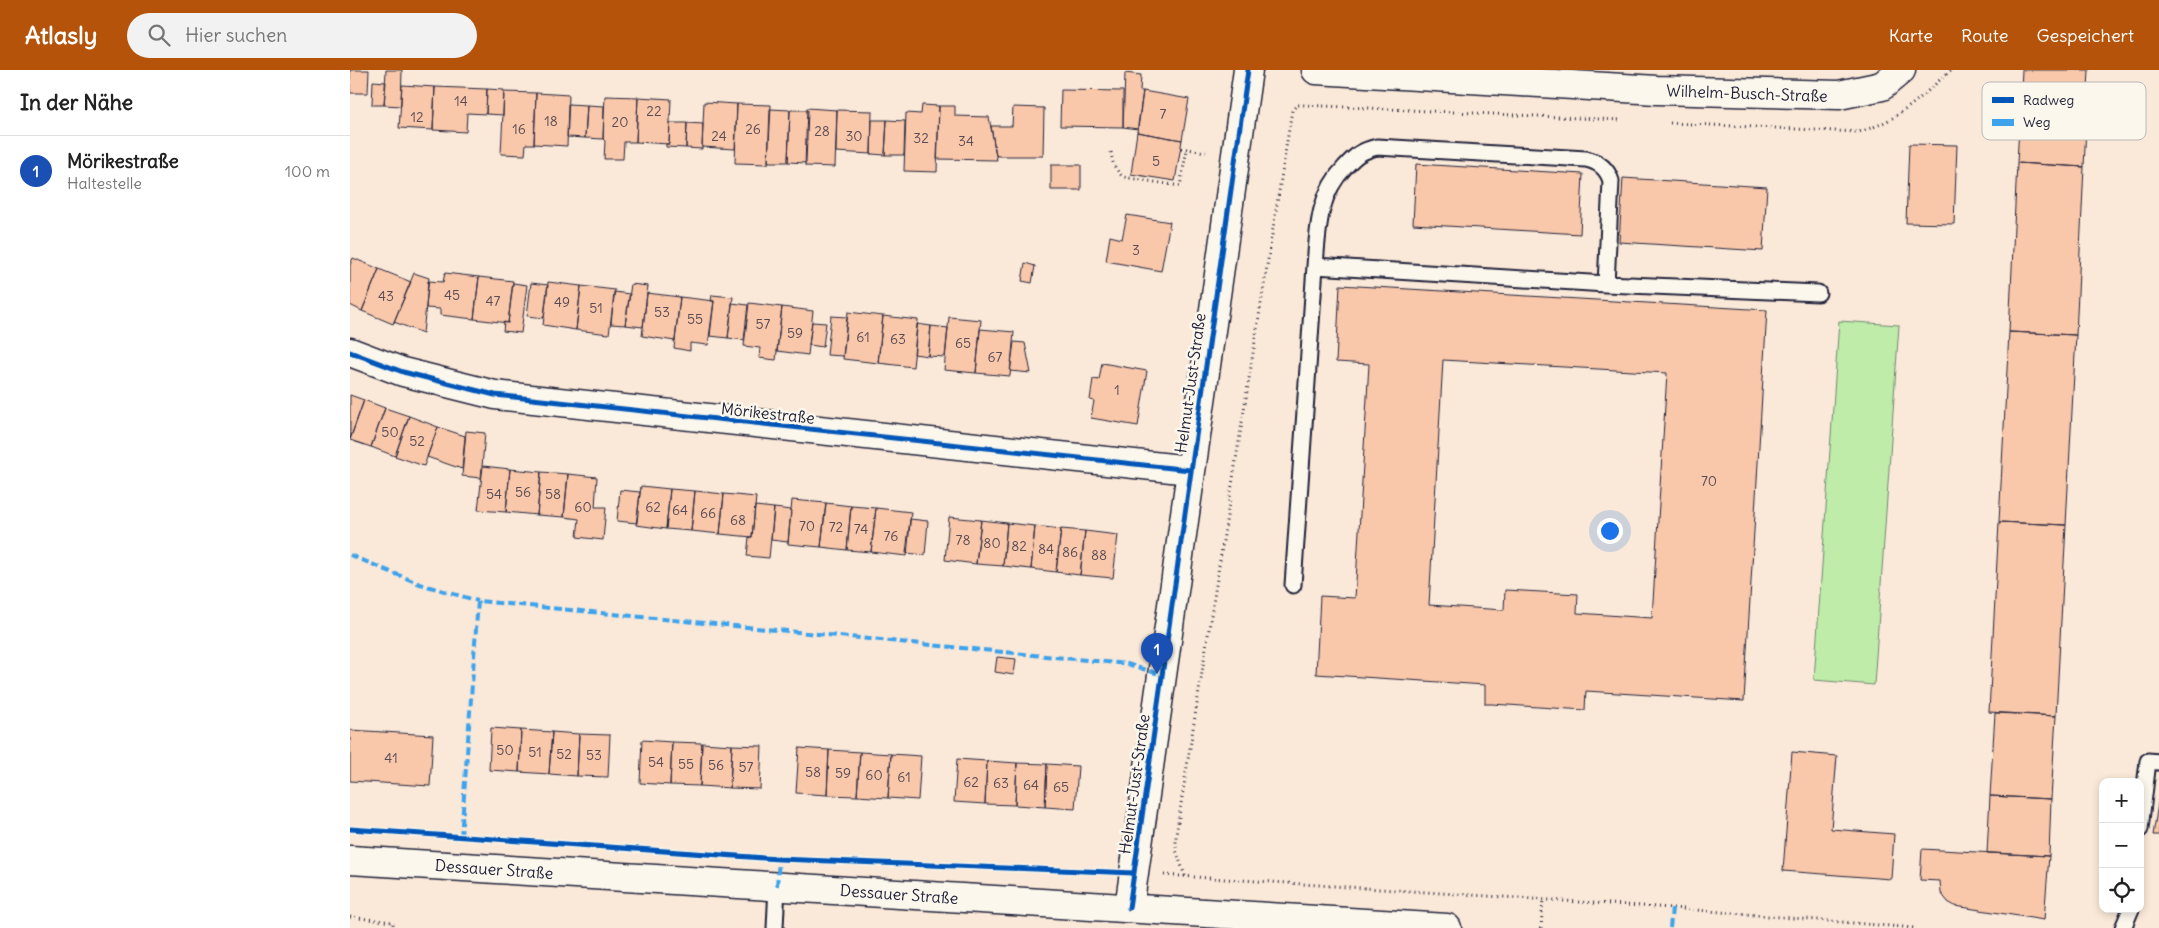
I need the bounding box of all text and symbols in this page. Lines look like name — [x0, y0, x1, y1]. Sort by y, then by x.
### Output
search box — [127, 13, 477, 58]
text: Atlasly — [25, 20, 97, 50]
icon: search — [145, 21, 173, 49]
text: Hier suchen — [185, 23, 287, 47]
text: Karte — [1889, 24, 1933, 47]
text: Route — [1961, 24, 2008, 47]
text: Gespeichert — [2036, 24, 2134, 47]
street label: Wilhelm-Busch-Straße — [1666, 80, 1828, 106]
legend — [1982, 82, 2146, 140]
text: In der Nähe — [20, 89, 133, 116]
text: Radweg — [2023, 91, 2074, 109]
house number: 14 — [454, 92, 468, 110]
house number: 22 — [646, 102, 662, 120]
house number: 7 — [1160, 105, 1167, 123]
house number: 12 — [410, 108, 424, 126]
house number: 18 — [544, 112, 558, 130]
house number: 20 — [612, 113, 628, 131]
text: Weg — [2023, 113, 2051, 131]
house number: 16 — [512, 120, 526, 138]
house number: 26 — [745, 120, 761, 138]
house number: 28 — [814, 122, 830, 140]
house number: 24 — [711, 127, 727, 145]
house number: 30 — [845, 127, 863, 145]
house number: 32 — [913, 129, 929, 147]
house number: 34 — [958, 132, 974, 150]
text: Mörikestraße — [67, 149, 179, 173]
house number: 5 — [1152, 152, 1160, 170]
text: 1 — [33, 161, 39, 181]
text: 100 m — [285, 161, 330, 181]
text: Haltestelle — [67, 173, 142, 193]
house number: 3 — [1132, 241, 1140, 259]
house number: 45 — [444, 286, 460, 304]
house number: 43 — [378, 287, 394, 305]
house number: 47 — [486, 292, 501, 310]
house number: 49 — [554, 293, 570, 311]
house number: 51 — [589, 299, 603, 317]
house number: 53 — [654, 303, 670, 321]
house number: 55 — [687, 310, 703, 328]
street label: Helmut-Just-Straße — [1170, 312, 1210, 454]
house number: 57 — [756, 315, 771, 333]
house number: 59 — [787, 324, 803, 342]
house number: 61 — [856, 328, 870, 346]
house number: 63 — [890, 330, 906, 348]
house number: 65 — [955, 334, 971, 352]
house number: 67 — [988, 348, 1003, 366]
house number: 1 — [1114, 381, 1120, 399]
street label: Mörikestraße — [720, 398, 816, 428]
house number: 50 — [381, 423, 399, 441]
house number: 52 — [409, 432, 425, 450]
house number: 70 — [1701, 472, 1717, 490]
house number: 56 — [515, 483, 531, 501]
house number: 54 — [486, 485, 502, 503]
house number: 58 — [545, 485, 561, 503]
house number: 60 — [574, 498, 592, 516]
house number: 62 — [645, 498, 661, 516]
house number: 64 — [672, 501, 688, 519]
house number: 66 — [700, 504, 716, 522]
house number: 68 — [730, 511, 746, 529]
house number: 70 — [799, 517, 815, 535]
house number: 72 — [829, 518, 844, 536]
your location — [1597, 518, 1623, 544]
house number: 74 — [854, 520, 868, 538]
house number: 76 — [884, 527, 898, 545]
house number: 78 — [956, 531, 970, 549]
house number: 80 — [983, 534, 1001, 552]
house number: 82 — [1011, 537, 1027, 555]
house number: 84 — [1038, 540, 1054, 558]
house number: 86 — [1062, 543, 1078, 561]
house number: 88 — [1091, 546, 1107, 564]
pin: 1 — [1141, 633, 1173, 674]
street label: Helmut-Just-Straße — [1114, 713, 1154, 855]
house number: 50 — [496, 741, 514, 759]
house number: 51 — [528, 743, 542, 761]
house number: 52 — [556, 745, 572, 763]
house number: 53 — [586, 746, 602, 764]
house number: 41 — [384, 749, 398, 767]
house number: 54 — [648, 753, 664, 771]
house number: 55 — [678, 755, 694, 773]
house number: 56 — [708, 756, 724, 774]
house number: 57 — [739, 758, 754, 776]
house number: 58 — [805, 763, 821, 781]
house number: 59 — [835, 764, 851, 782]
house number: 60 — [865, 766, 883, 784]
house number: 61 — [897, 768, 911, 786]
house number: 62 — [963, 773, 979, 791]
house number: 63 — [993, 774, 1009, 792]
house number: 64 — [1023, 776, 1039, 794]
house number: 65 — [1053, 778, 1069, 796]
map controls — [2099, 778, 2144, 913]
button: + — [2099, 778, 2144, 823]
button: − — [2099, 823, 2144, 868]
street label: Dessauer Straße — [434, 855, 554, 883]
button: locate — [2099, 868, 2144, 913]
street label: Dessauer Straße — [839, 880, 959, 908]

